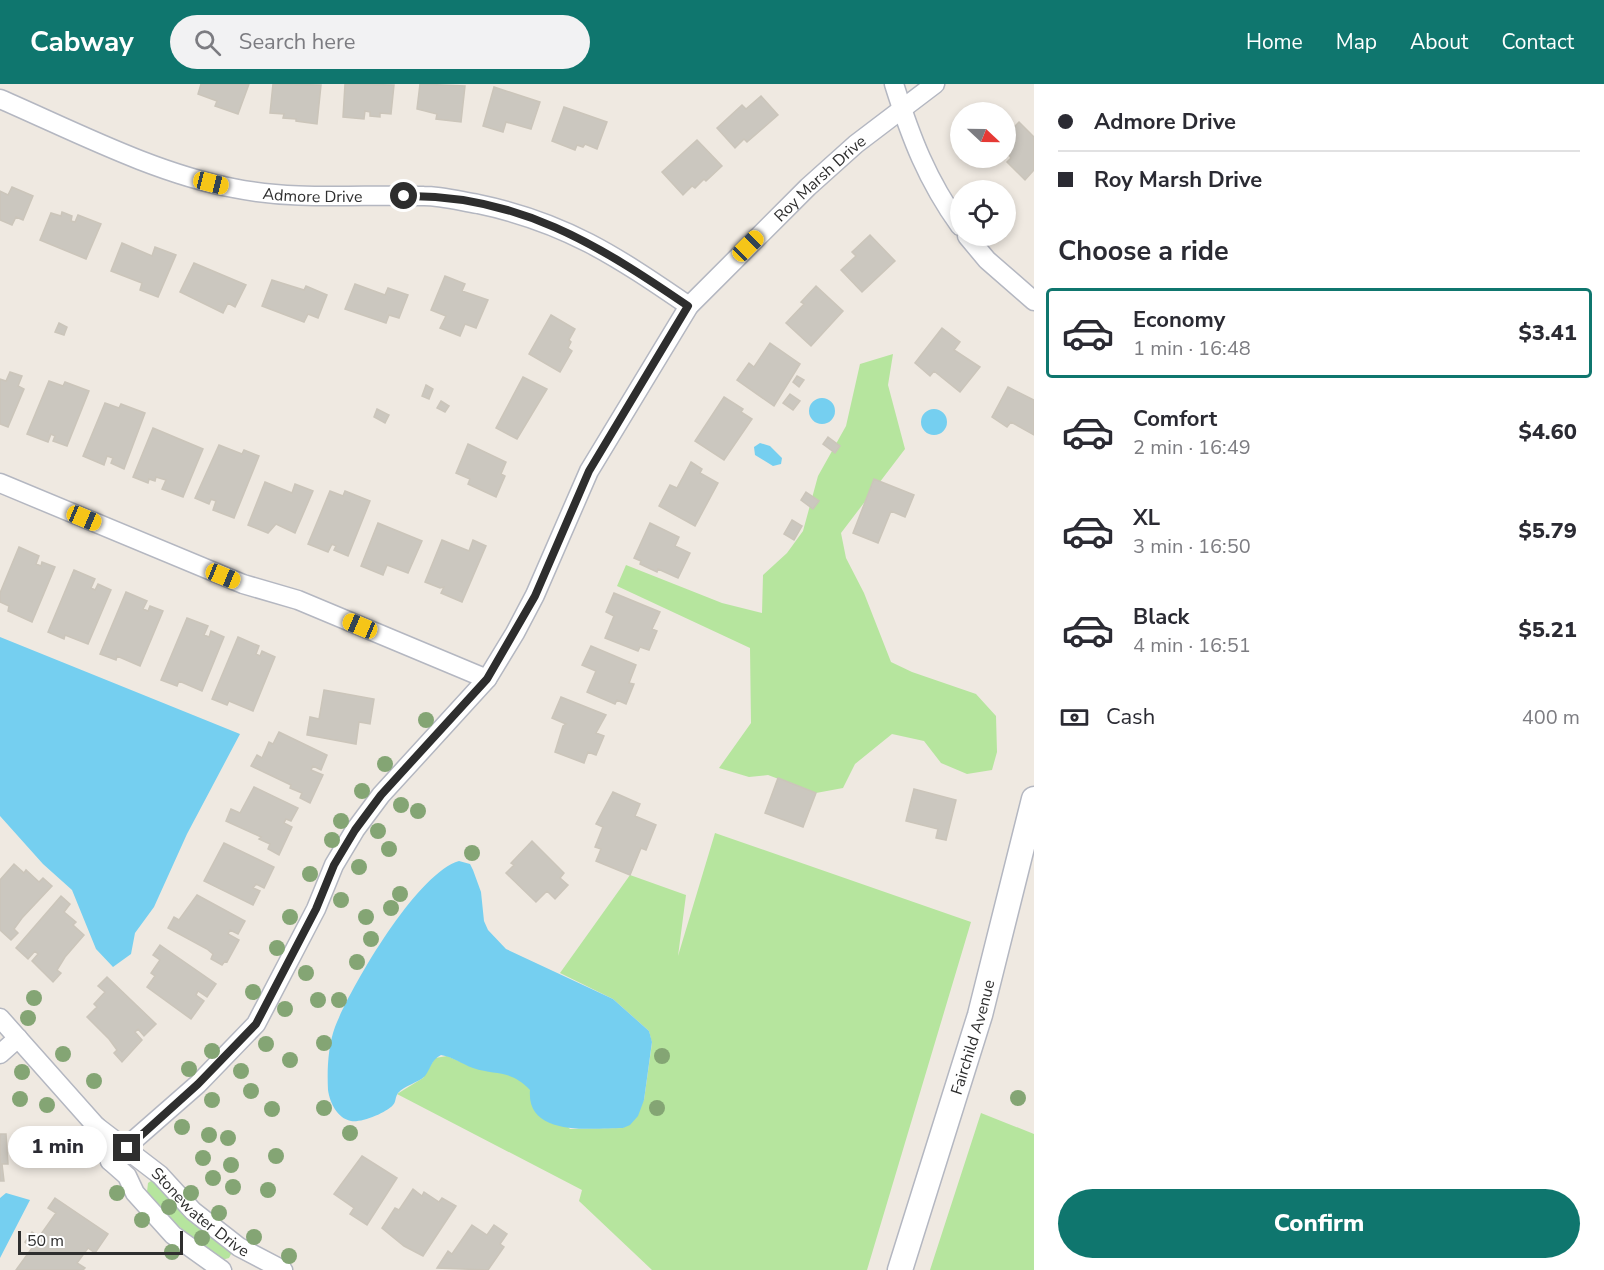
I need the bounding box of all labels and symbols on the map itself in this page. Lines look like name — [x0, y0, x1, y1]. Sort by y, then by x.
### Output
north arrow — [950, 102, 1016, 168]
street label: Roy Marsh Drive — [769, 130, 871, 227]
car — [191, 170, 231, 196]
route start — [390, 182, 417, 209]
street label: Admore Drive — [262, 183, 363, 208]
car — [729, 227, 767, 265]
car — [64, 503, 104, 533]
car — [203, 561, 243, 591]
car — [340, 611, 380, 641]
street label: Fairchild Avenue — [946, 977, 1000, 1098]
callout: 1 min — [7, 1127, 106, 1169]
route end — [113, 1134, 140, 1161]
street label: Stonewater Drive — [147, 1162, 253, 1262]
scale bar — [18, 1228, 183, 1256]

